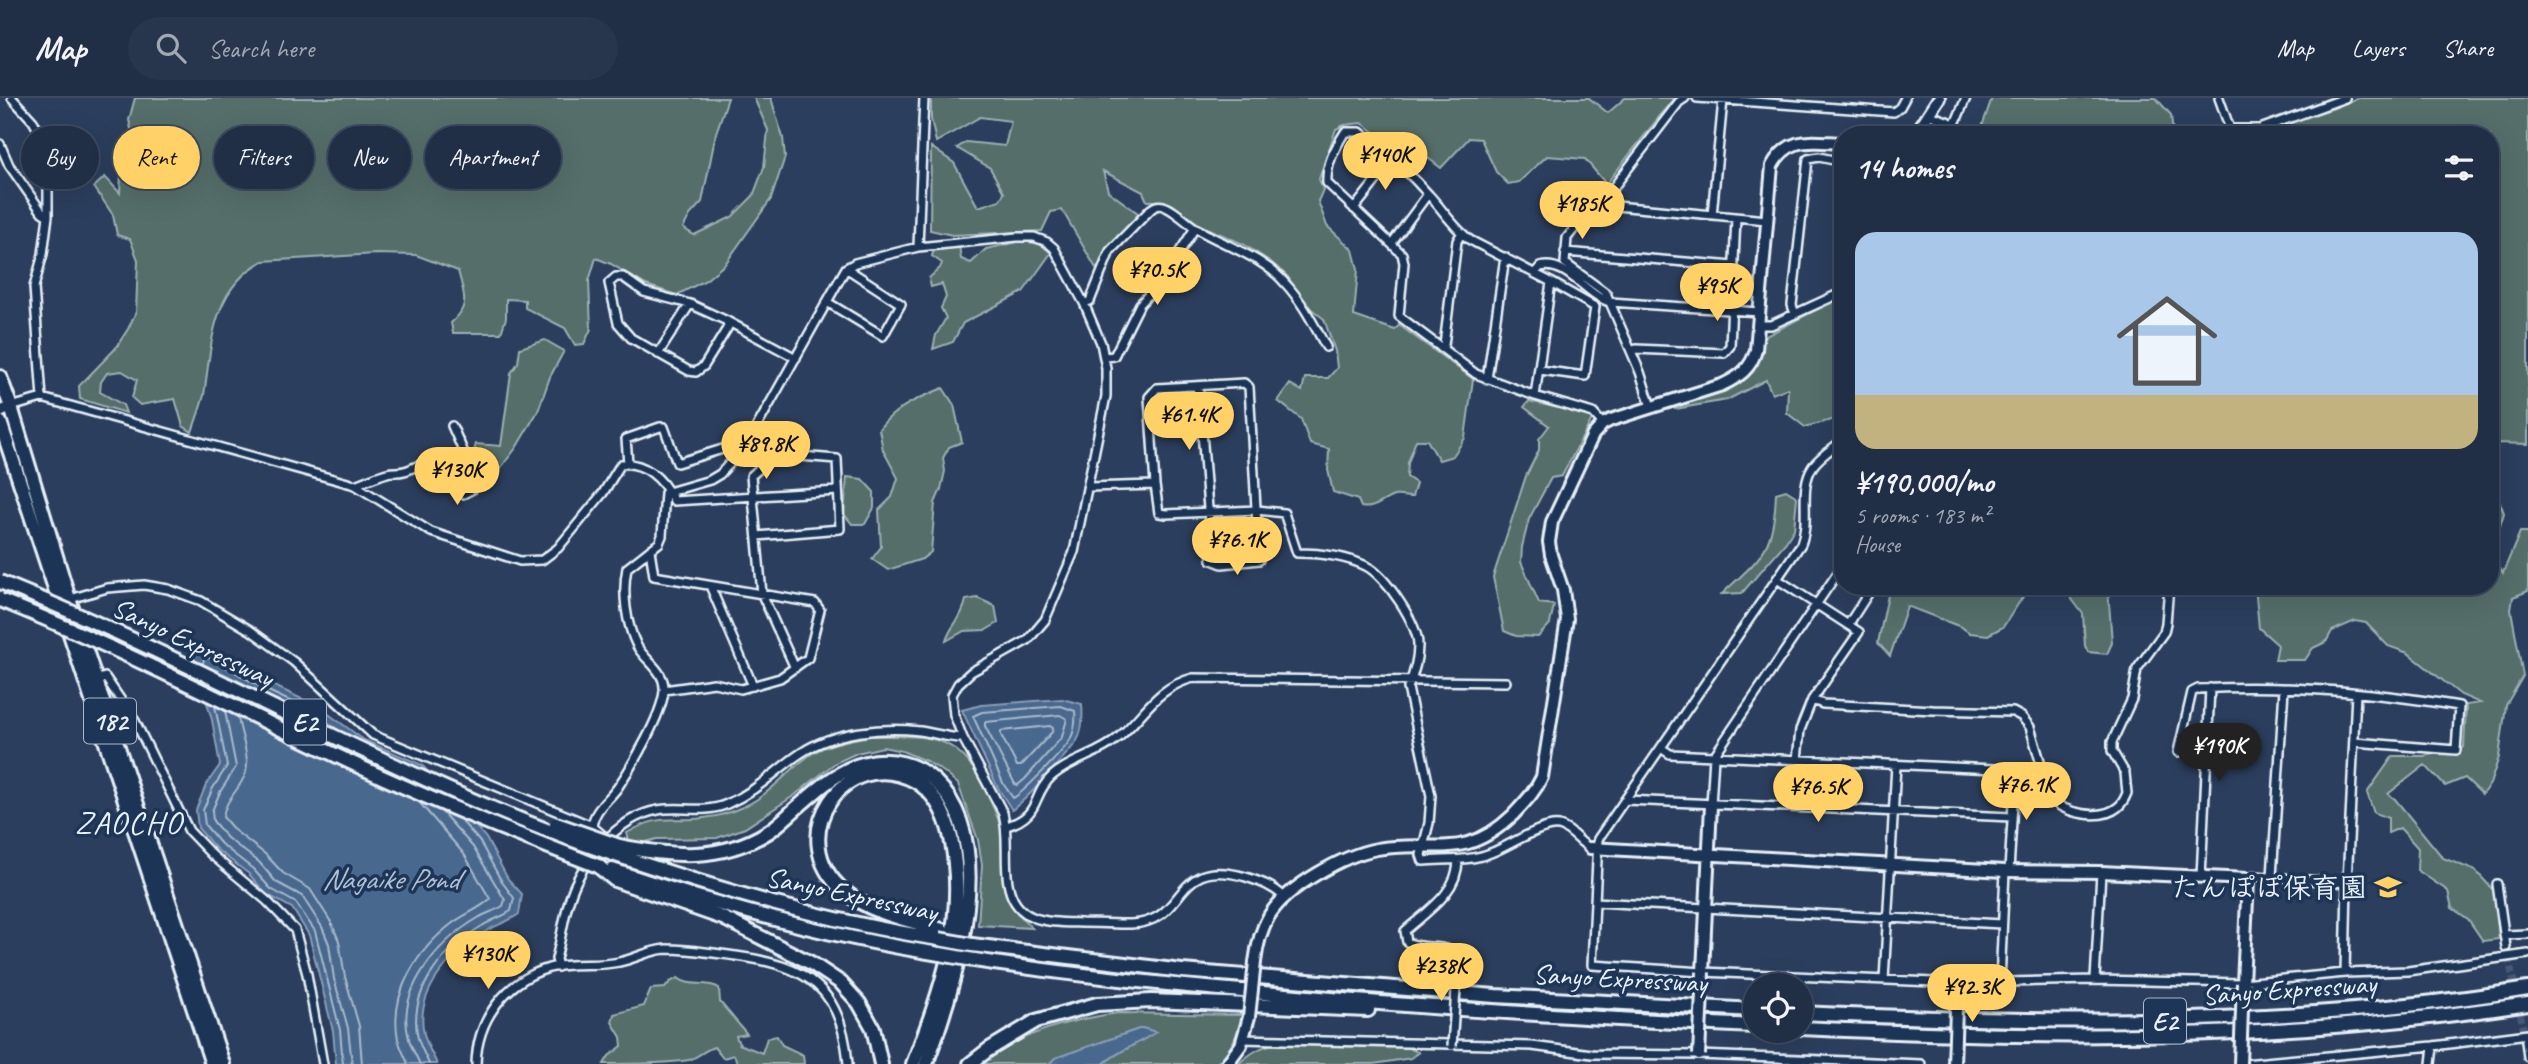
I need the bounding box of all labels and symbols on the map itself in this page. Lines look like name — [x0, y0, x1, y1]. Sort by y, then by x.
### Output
pin: ¥140K — [1336, 132, 1434, 192]
pin: ¥185K — [1533, 181, 1631, 241]
pin: ¥70.5K — [1100, 248, 1214, 307]
pin: ¥95K — [1676, 264, 1758, 323]
pin: ¥61.4K — [1132, 392, 1246, 452]
pin: ¥89.8K — [709, 422, 823, 481]
pin: ¥130K — [408, 448, 506, 507]
pin: ¥76.1K — [1180, 518, 1294, 577]
street label: Sanyo Expressway — [107, 589, 281, 696]
road number: 182 — [84, 698, 136, 744]
road number: E2 — [284, 700, 326, 744]
pin: ¥190K — [2170, 724, 2268, 783]
pin: ¥76.1K — [1969, 762, 2083, 822]
pin: ¥76.5K — [1761, 764, 1875, 824]
district label: ZAOCHO — [75, 802, 184, 843]
street label: Sanyo Expressway — [763, 859, 943, 930]
water label: Nagaike Pond — [322, 860, 467, 898]
place label: たんぽぽ保育園 — [2171, 870, 2367, 905]
school or university icon: たんぽぽ保育園 — [2373, 872, 2403, 902]
pin: ¥130K — [439, 932, 537, 991]
pin: ¥238K — [1392, 944, 1490, 1003]
street label: Sanyo Expressway — [1532, 956, 1710, 1000]
pin: ¥92.3K — [1915, 964, 2029, 1024]
street label: Sanyo Expressway — [2201, 965, 2379, 1013]
road number: E2 — [2144, 998, 2186, 1044]

